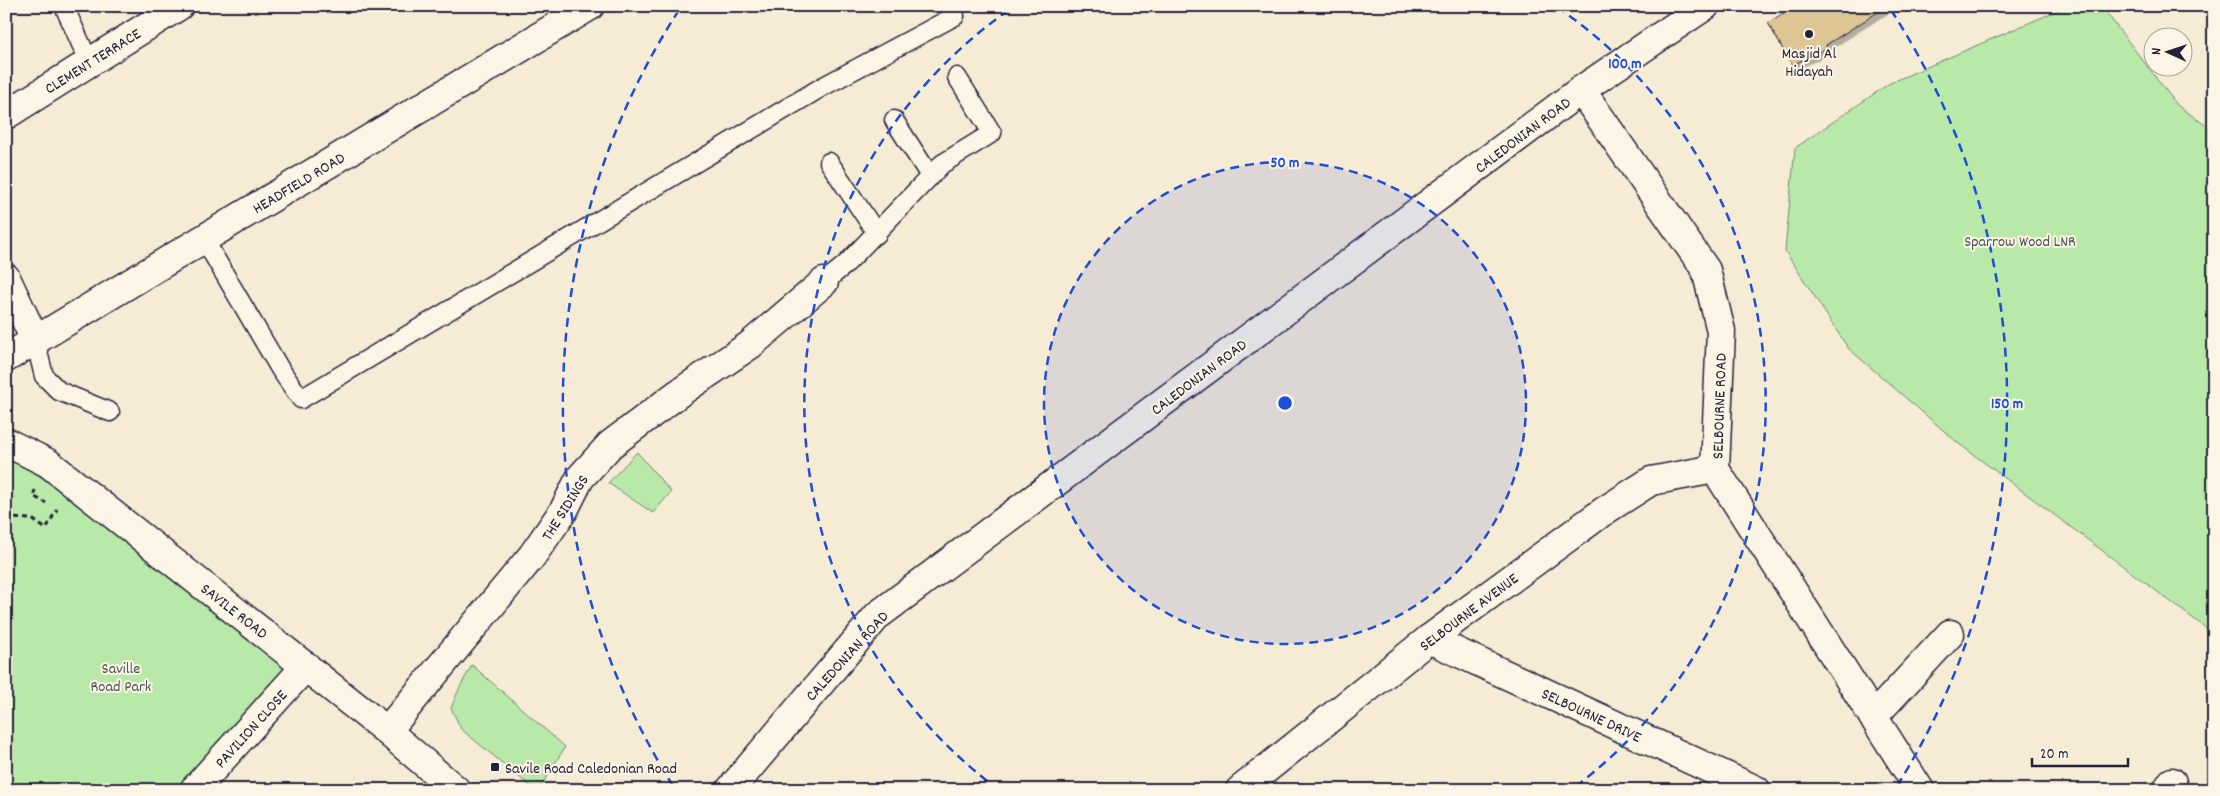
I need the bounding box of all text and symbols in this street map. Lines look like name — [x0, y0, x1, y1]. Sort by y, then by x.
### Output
street label: CLEMENT TERRACE — [41, 23, 146, 101]
marker: Masjid Al Hidayah — [1803, 28, 1815, 40]
north arrow — [2142, 28, 2192, 78]
place label: Masjid Al Hidayah — [1782, 43, 1836, 84]
text: N — [2147, 47, 2167, 55]
text: 100 m — [1608, 54, 1642, 76]
street label: CALEDONIAN ROAD — [1471, 92, 1576, 180]
street label: HEADFIELD ROAD — [249, 147, 350, 221]
text: 50 m — [1271, 153, 1299, 175]
park label: Sparrow Wood LNR — [1964, 231, 2076, 254]
street label: CALEDONIAN ROAD — [1147, 334, 1252, 422]
street label: SELBOURNE ROAD — [1707, 353, 1734, 459]
centre of rings — [1276, 394, 1294, 412]
text: 150 m — [1991, 394, 2023, 416]
street label: THE SIDINGS — [537, 471, 595, 546]
street label: SELBOURNE AVENUE — [1415, 568, 1524, 658]
street label: SAVILE ROAD — [195, 578, 272, 646]
street label: CALEDONIAN ROAD — [801, 606, 895, 707]
park label: Saville Road Park — [91, 658, 151, 699]
street label: SELBOURNE DRIVE — [1537, 683, 1645, 750]
street label: PAVILION CLOSE — [210, 685, 294, 774]
scale bar — [2032, 736, 2129, 768]
text: 20 m — [2040, 744, 2068, 766]
place label: Savile Road Caledonian Road — [505, 758, 677, 781]
marker: Savile Road Caledonian Road — [489, 761, 501, 773]

